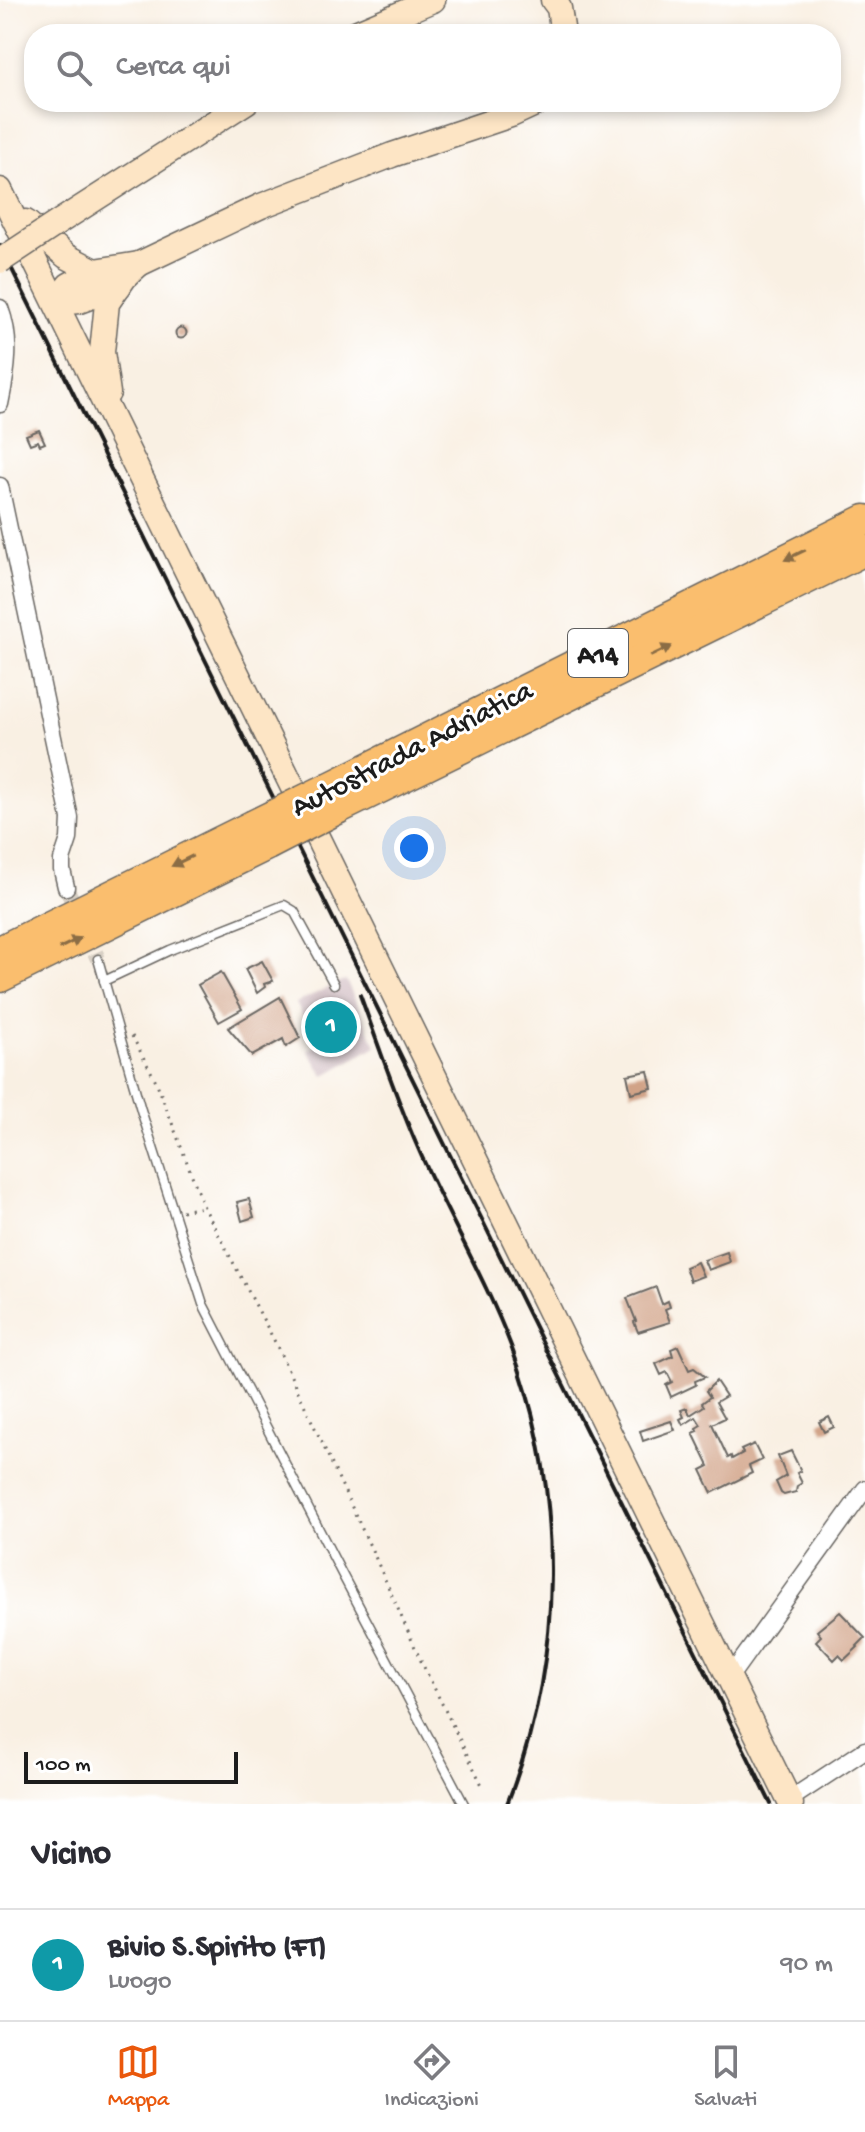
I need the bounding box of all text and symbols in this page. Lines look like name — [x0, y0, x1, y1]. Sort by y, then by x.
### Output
search box — [24, 24, 841, 112]
icon: search — [52, 46, 96, 90]
text: Cerca qui — [116, 51, 231, 86]
one-way arrow — [783, 548, 806, 561]
road number: A14 — [568, 629, 628, 677]
one-way arrow — [649, 644, 672, 658]
street label: Autostrada Adriatica — [287, 674, 541, 827]
your location — [394, 828, 434, 868]
one-way arrow — [170, 854, 193, 868]
one-way arrow — [58, 936, 81, 950]
pin: 1 — [305, 997, 357, 1057]
scale bar — [24, 1748, 238, 1784]
text: 100 m — [36, 1753, 91, 1779]
text: Vicino — [32, 1836, 111, 1876]
text: Bivio S.Spirito (FT) — [108, 1932, 327, 1967]
text: 1 — [53, 1950, 63, 1981]
text: 90 m — [781, 1950, 833, 1981]
text: Luogo — [108, 1967, 172, 1998]
tab: Mappa — [108, 2040, 169, 2114]
tab: Indicazioni — [385, 2040, 479, 2114]
tab: Salvati — [694, 2040, 757, 2114]

